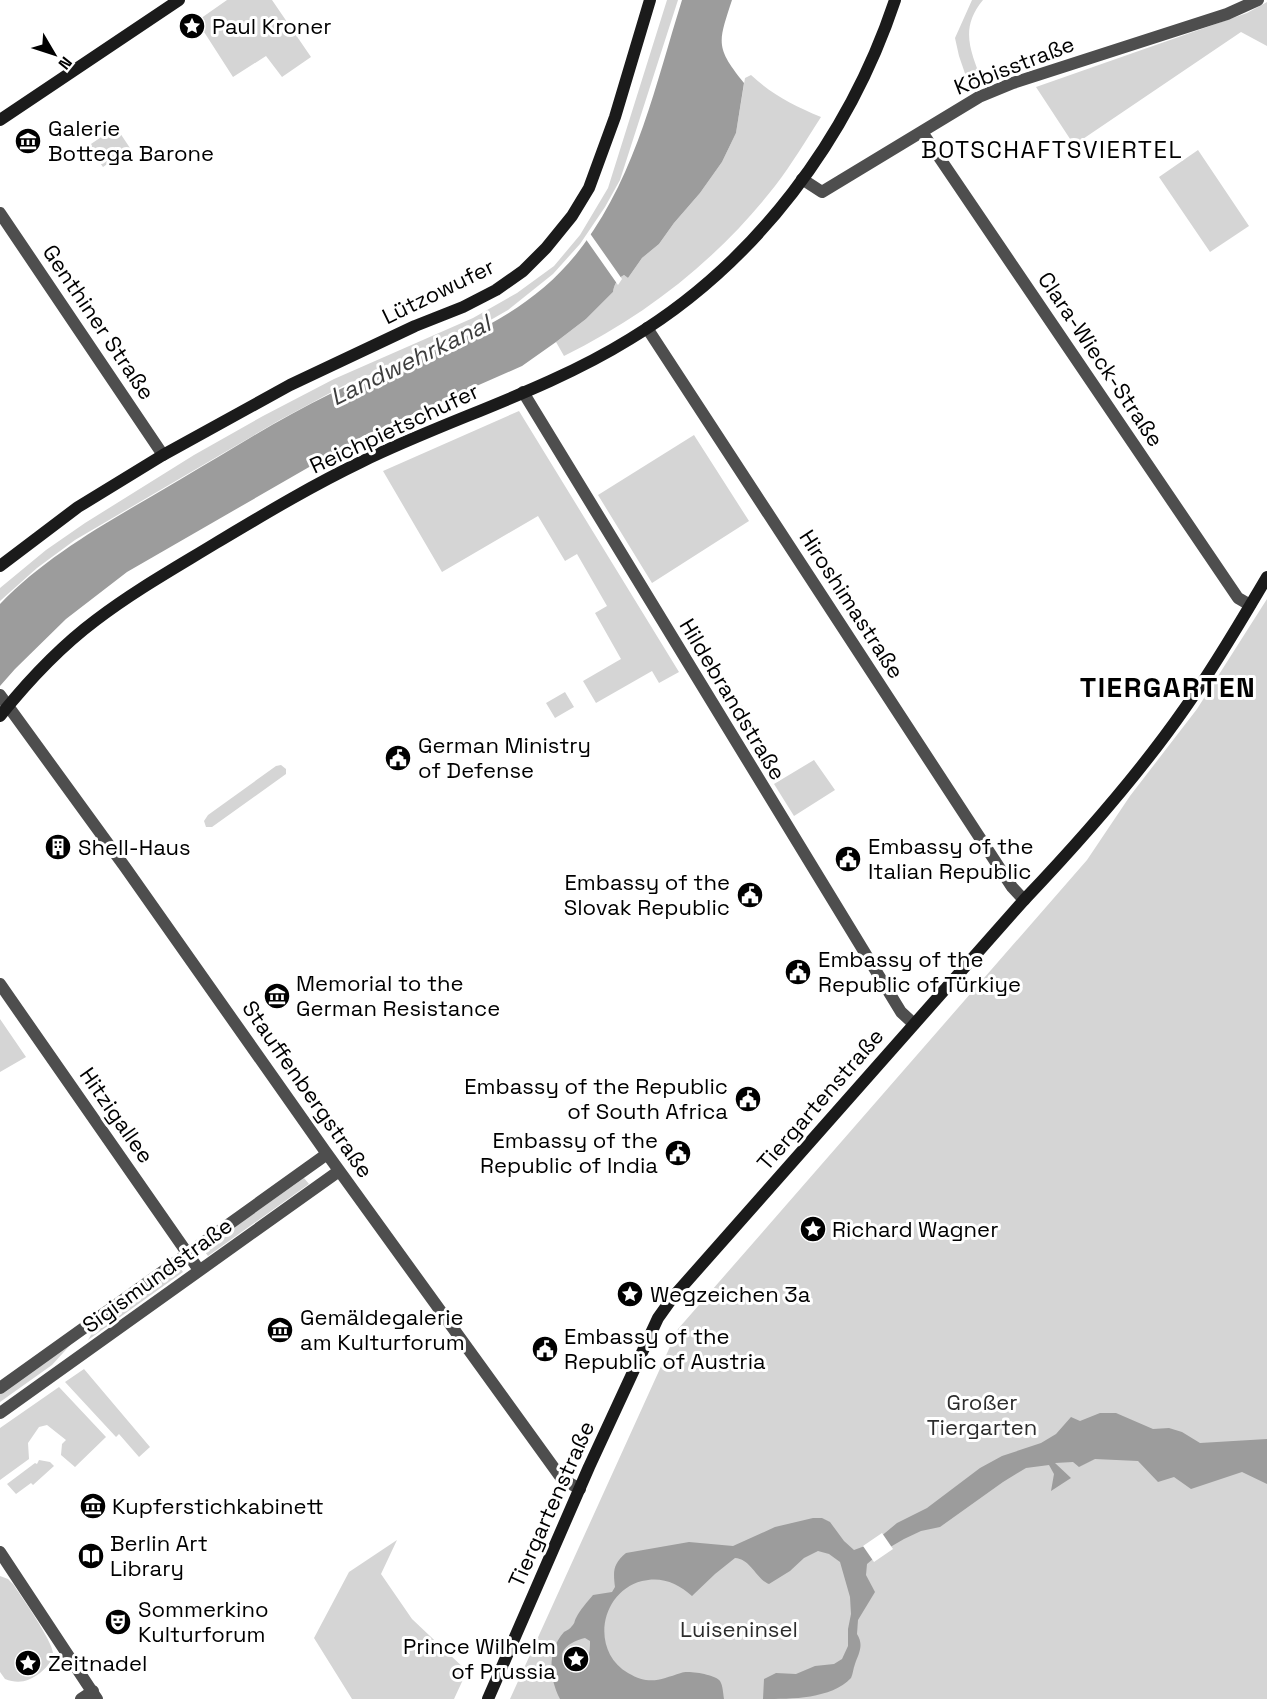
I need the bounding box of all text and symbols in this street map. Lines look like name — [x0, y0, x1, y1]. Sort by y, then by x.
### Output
place icon: Paul Kroner — [177, 11, 207, 41]
place label: Paul Kroner — [212, 12, 332, 40]
north arrow — [24, 24, 84, 84]
street label: Köbisstraße — [950, 29, 1078, 101]
text: N — [54, 52, 77, 74]
place label: Galerie Bottega Barone — [48, 114, 214, 167]
museum icon: Galerie Bottega Barone — [13, 126, 43, 156]
district label: BOTSCHAFTSVIERTEL — [921, 134, 1183, 165]
street label: Genthiner Straße — [37, 239, 161, 405]
street label: Lützowufer — [377, 252, 499, 330]
street label: Clara-Wieck-Straße — [1032, 266, 1170, 452]
water label: Landwehrkanal — [325, 306, 498, 412]
street label: Reichpietschufer — [305, 377, 483, 479]
street label: Hiroshimastraße — [793, 524, 911, 684]
street label: Hildebrandstraße — [674, 613, 792, 785]
district label: TIERGARTEN — [1080, 669, 1256, 705]
place label: German Ministry of Defense — [418, 731, 591, 784]
public building icon: German Ministry of Defense — [383, 743, 413, 773]
building icon: Shell-Haus — [43, 832, 73, 862]
place label: Embassy of the Italian Republic — [868, 832, 1034, 885]
place label: Shell-Haus — [78, 833, 191, 861]
public building icon: Embassy of the Italian Republic — [833, 844, 863, 874]
place label: Embassy of the Slovak Republic — [564, 868, 730, 921]
public building icon: Embassy of the Slovak Republic — [735, 880, 765, 910]
place label: Embassy of the Republic of Türkiye — [818, 945, 1021, 998]
public building icon: Embassy of the Republic of Türkiye — [783, 957, 813, 987]
place label: Memorial to the German Resistance — [296, 969, 500, 1022]
museum icon: Memorial to the German Resistance — [262, 981, 292, 1011]
street label: Stauffenbergstraße — [236, 995, 380, 1183]
street label: Tiergartenstraße — [751, 1022, 889, 1176]
street label: Hitzigallee — [74, 1062, 160, 1168]
place label: Embassy of the Republic of South Africa — [464, 1072, 728, 1125]
public building icon: Embassy of the Republic of South Africa — [733, 1084, 763, 1114]
place label: Embassy of the Republic of India — [480, 1126, 658, 1179]
public building icon: Embassy of the Republic of India — [663, 1138, 693, 1168]
street label: Sigismundstraße — [76, 1211, 238, 1339]
place icon: Richard Wagner — [798, 1214, 828, 1244]
place label: Richard Wagner — [832, 1215, 998, 1243]
place icon: Wegzeichen 3a — [615, 1279, 645, 1309]
place label: Wegzeichen 3a — [650, 1280, 811, 1308]
place label: Gemäldegalerie am Kulturforum — [300, 1303, 465, 1356]
museum icon: Gemäldegalerie am Kulturforum — [265, 1315, 295, 1345]
place label: Embassy of the Republic of Austria — [564, 1322, 766, 1375]
public building icon: Embassy of the Republic of Austria — [530, 1334, 560, 1364]
park label: Großer Tiergarten — [927, 1388, 1037, 1441]
street label: Tiergartenstraße — [502, 1416, 600, 1592]
museum icon: Kupferstichkabinett — [78, 1491, 108, 1521]
place label: Kupferstichkabinett — [112, 1492, 324, 1520]
place label: Berlin Art Library — [110, 1529, 208, 1582]
library icon: Berlin Art Library — [76, 1541, 106, 1571]
place label: Sommerkino Kulturforum — [138, 1595, 269, 1648]
theatre icon: Sommerkino Kulturforum — [103, 1607, 133, 1637]
park label: Luiseninsel — [680, 1615, 798, 1643]
place label: Prince Wilhelm of Prussia — [403, 1632, 556, 1685]
place icon: Prince Wilhelm of Prussia — [561, 1644, 591, 1674]
place icon: Zeitnadel — [13, 1648, 43, 1678]
place label: Zeitnadel — [48, 1649, 147, 1677]

